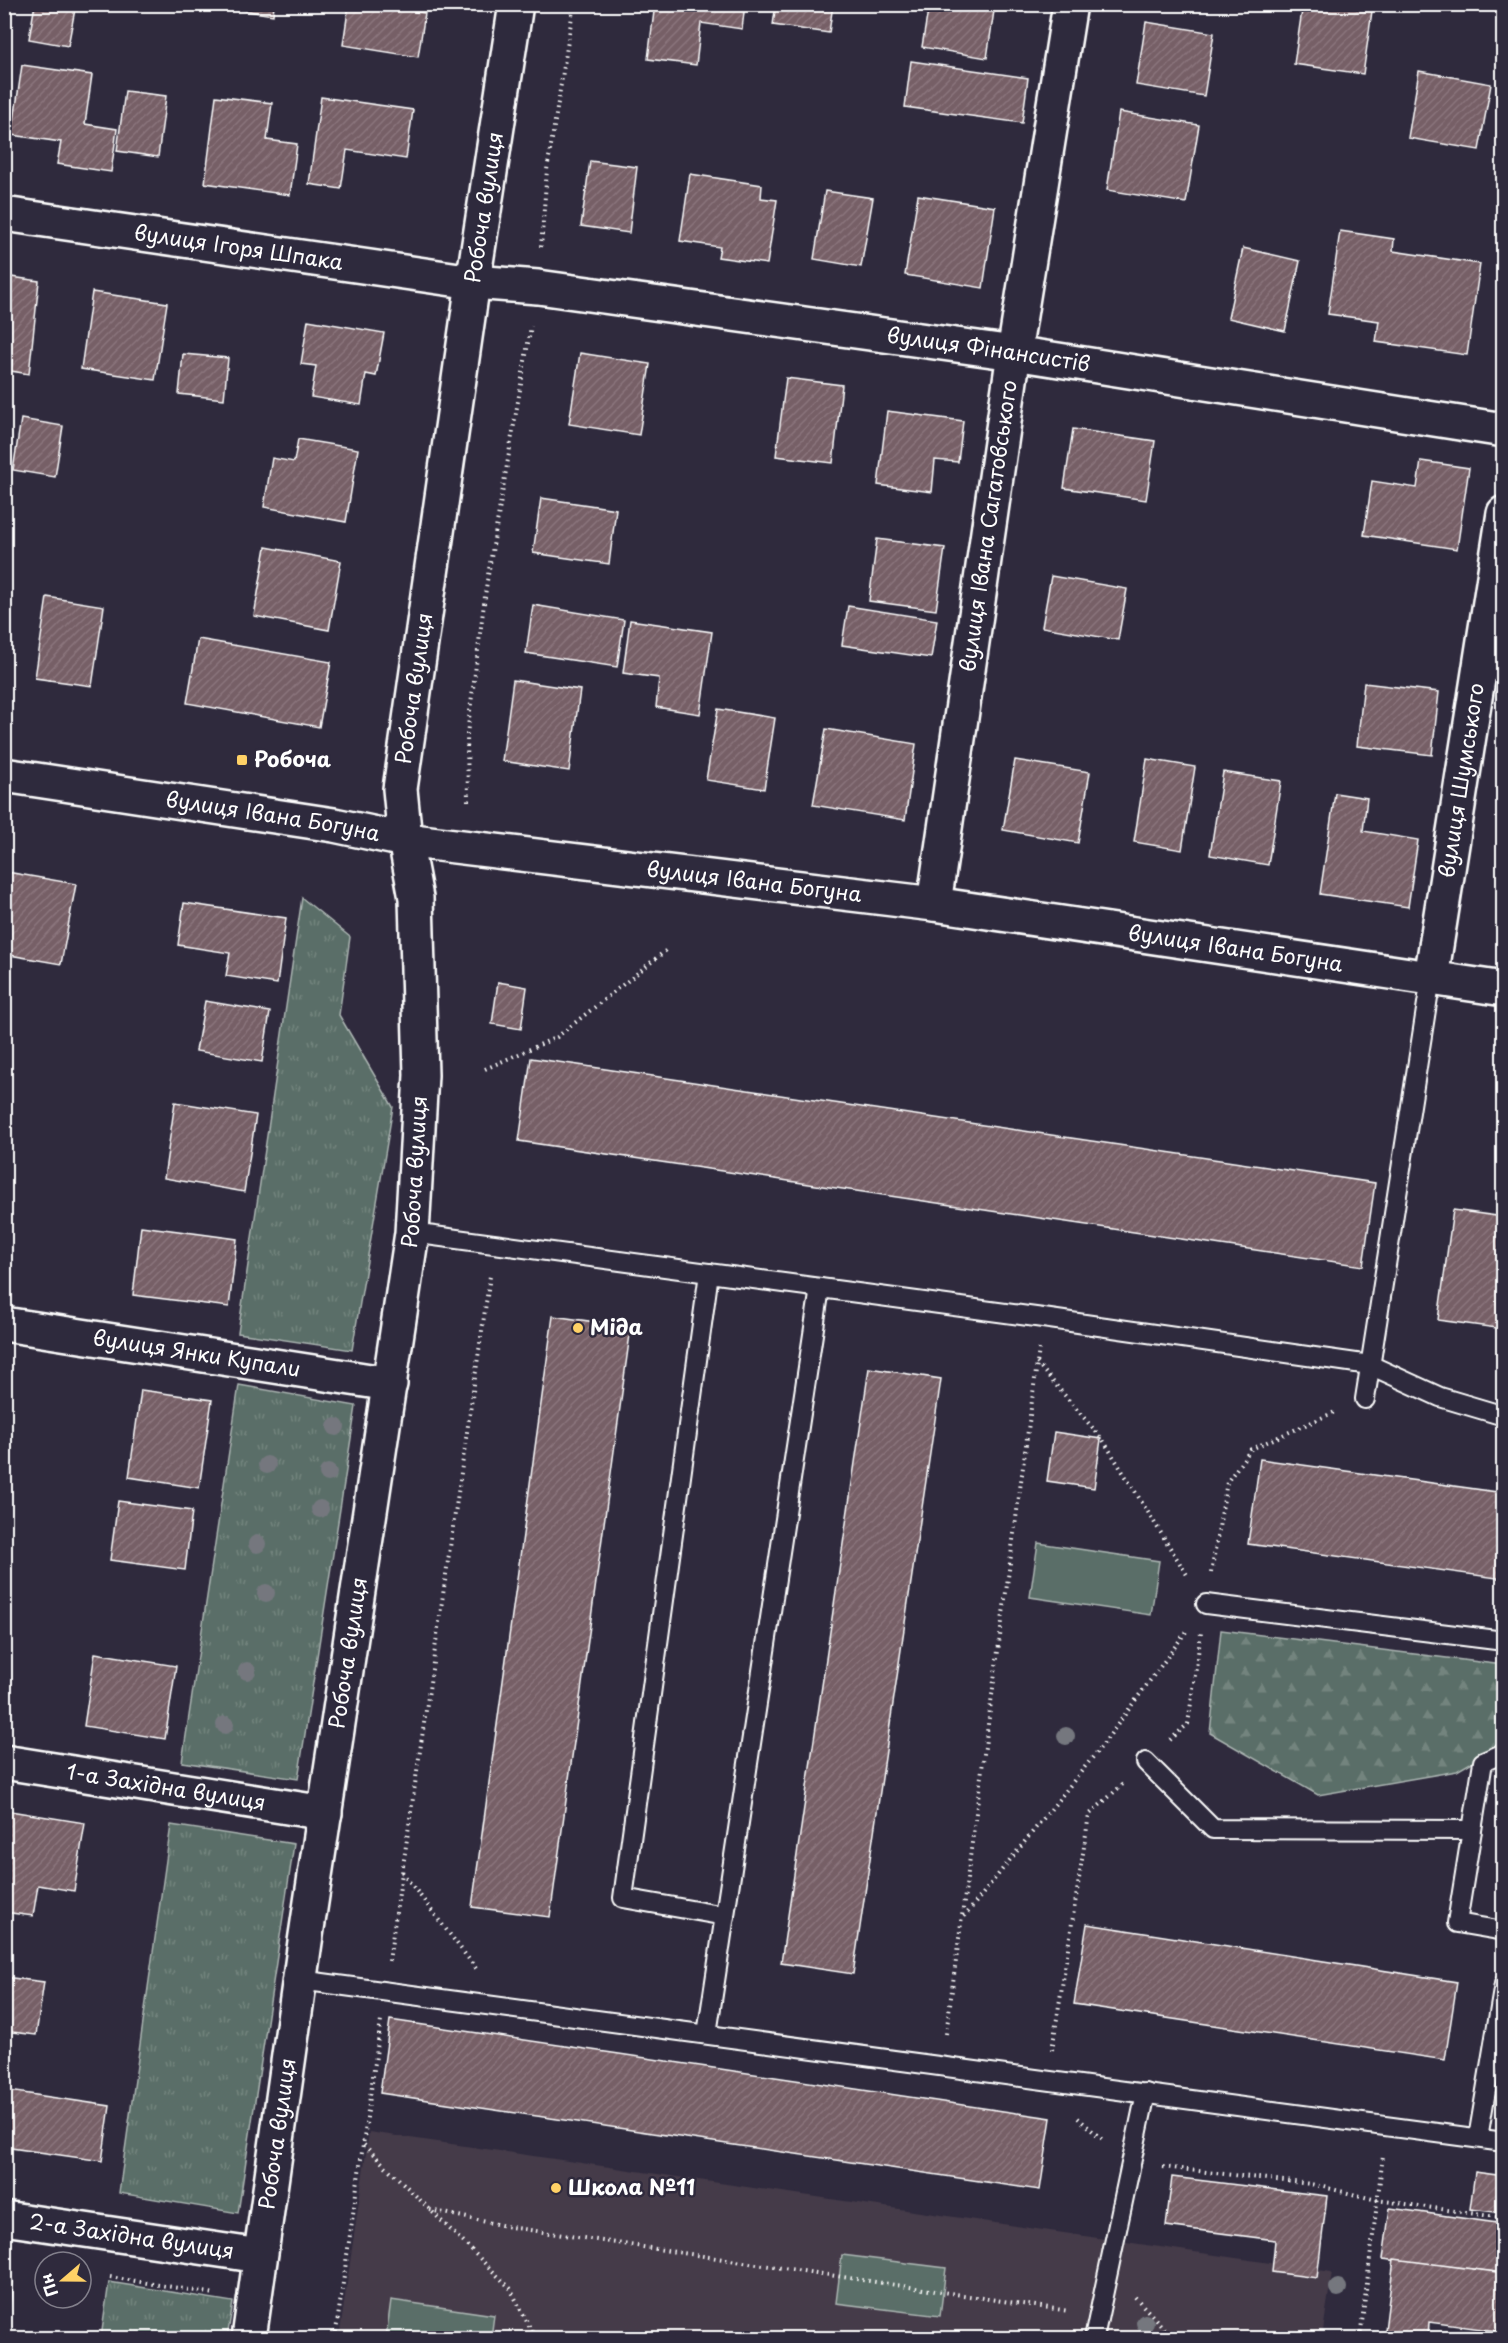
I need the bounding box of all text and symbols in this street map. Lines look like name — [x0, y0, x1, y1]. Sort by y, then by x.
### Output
street label: Робоча вулиця — [455, 129, 510, 285]
street label: вулиця Ігоря Шпака — [132, 215, 346, 277]
street label: вулиця Фінансистів — [885, 318, 1093, 379]
street label: вулиця Івана Сагатовського — [950, 378, 1024, 674]
street label: Робоча вулиця — [386, 610, 439, 766]
street label: вулиця Шумського — [1429, 680, 1491, 880]
place label: Робоча — [254, 742, 332, 774]
marker: Робоча — [235, 753, 249, 767]
street label: вулиця Івана Богуна — [164, 782, 383, 848]
street label: вулиця Івана Богуна — [645, 851, 864, 909]
street label: вулиця Івана Богуна — [1126, 915, 1345, 979]
street label: Робоча вулиця — [392, 1095, 434, 1250]
place label: Міда — [590, 1310, 643, 1342]
street label: вулиця Янки Купали — [91, 1320, 303, 1384]
marker: Міда — [571, 1321, 585, 1335]
street label: Робоча вулиця — [319, 1575, 374, 1731]
street label: 1-а Західна вулиця — [64, 1754, 268, 1817]
street label: Робоча вулиця — [249, 2056, 302, 2212]
place label: Школа №11 — [568, 2170, 695, 2202]
marker: Школа №11 — [549, 2181, 563, 2195]
street label: 2-а Західна вулиця — [27, 2204, 236, 2266]
north arrow — [33, 2250, 93, 2310]
text: Пн — [33, 2270, 63, 2300]

